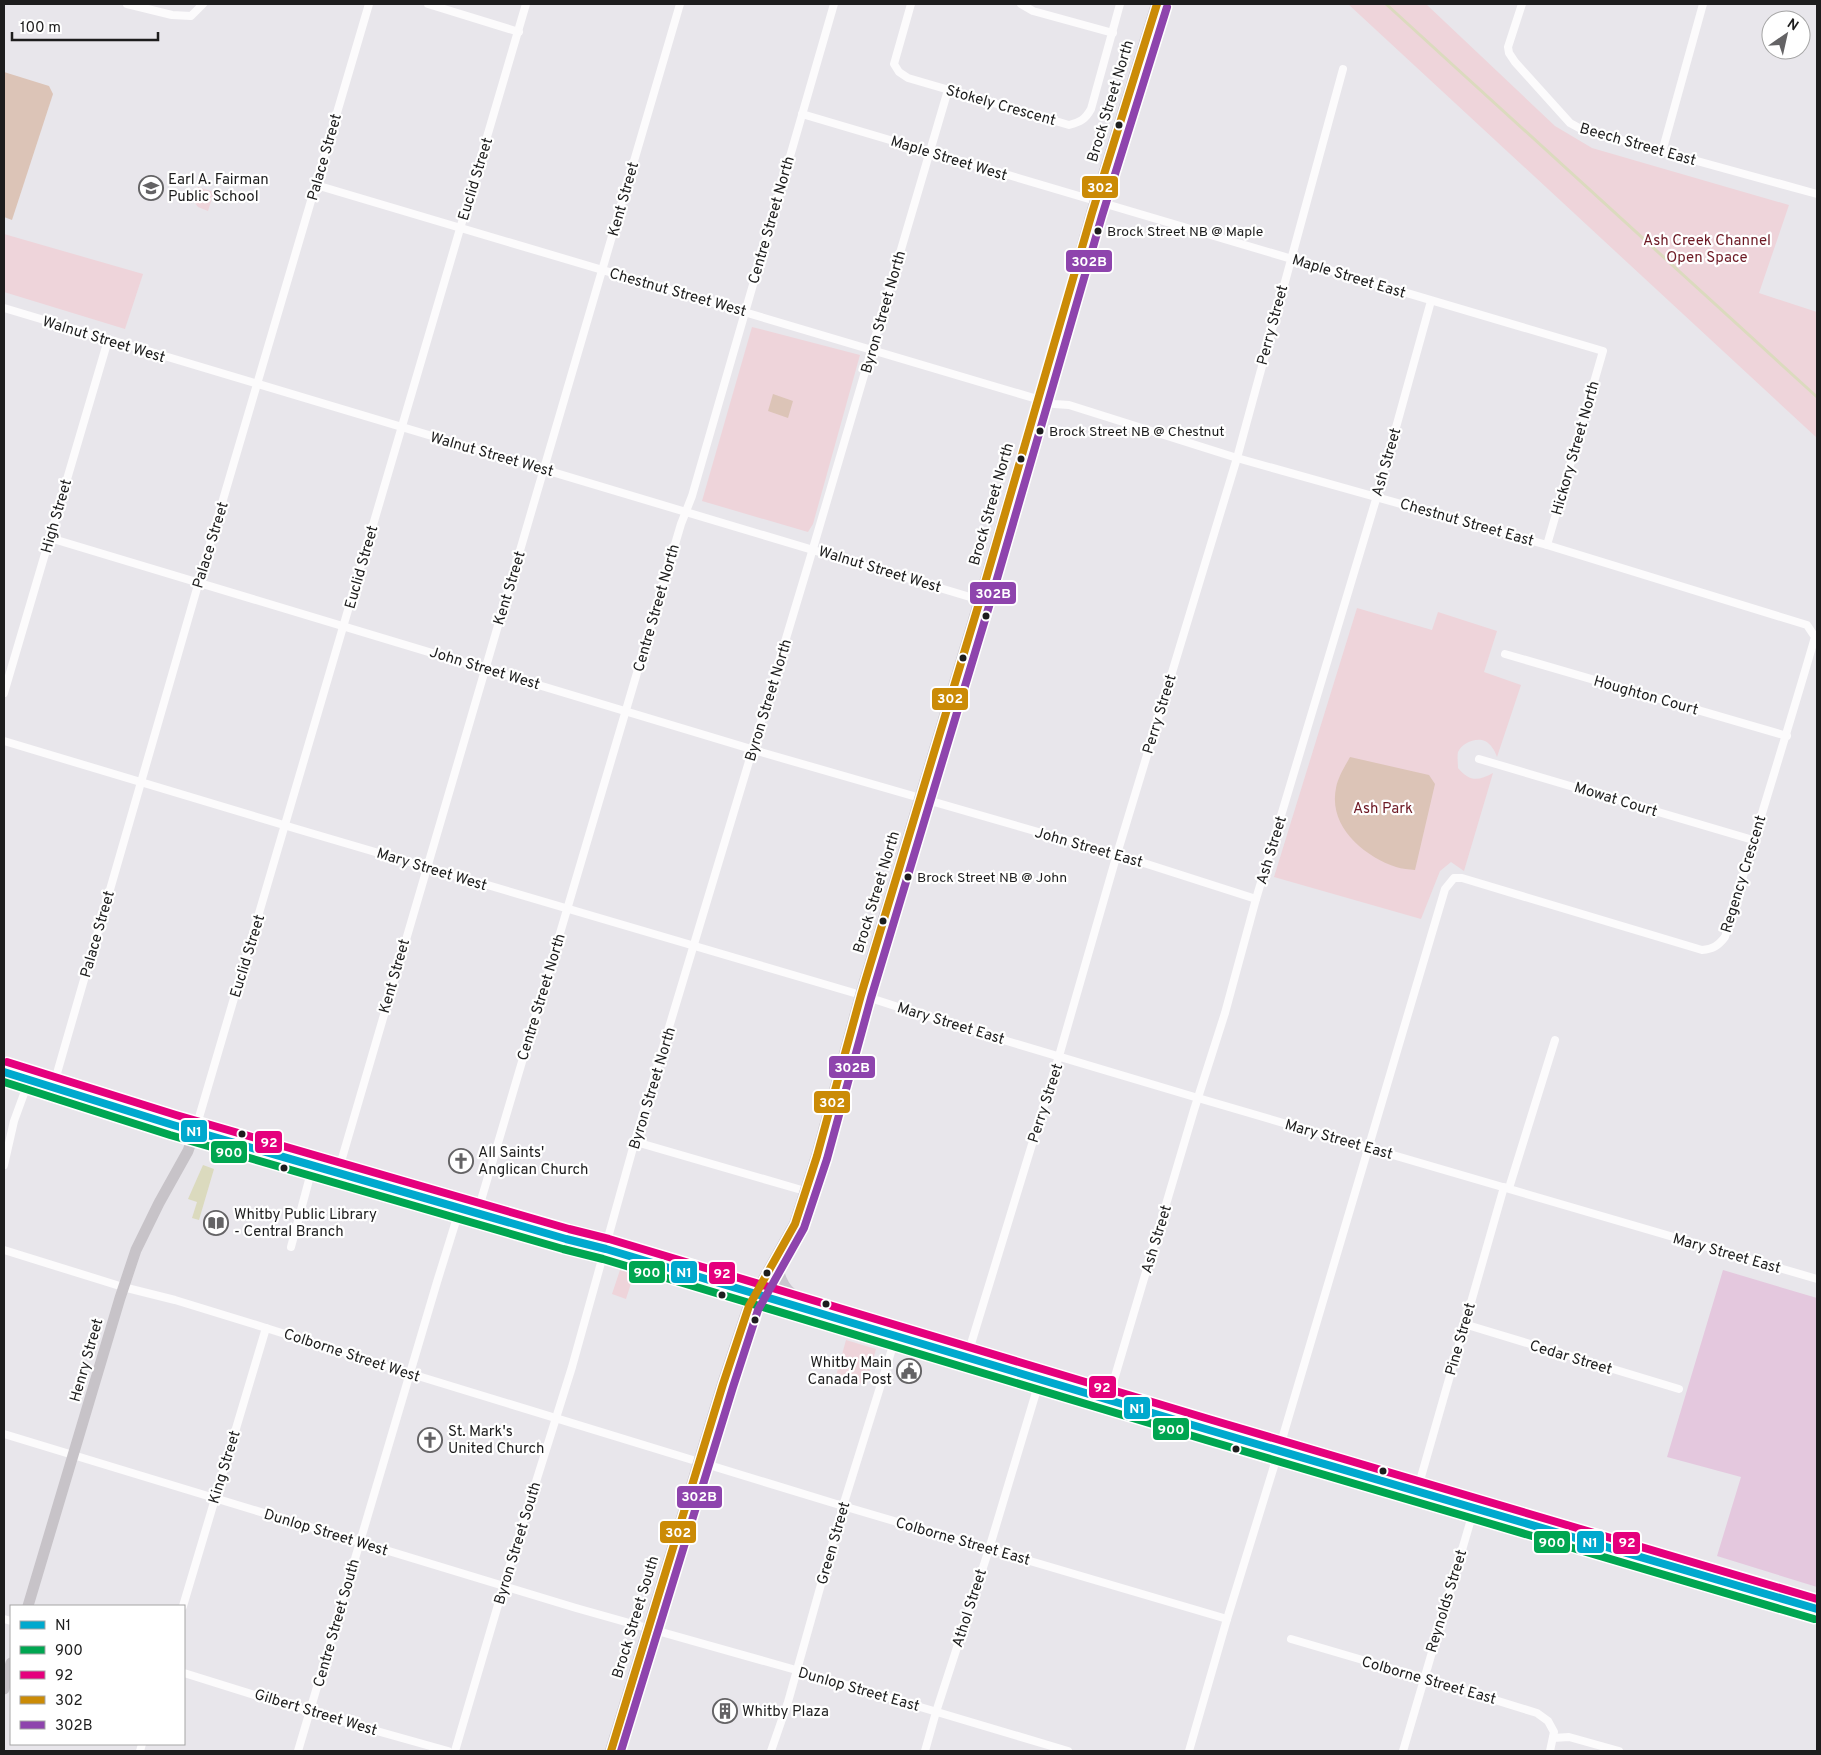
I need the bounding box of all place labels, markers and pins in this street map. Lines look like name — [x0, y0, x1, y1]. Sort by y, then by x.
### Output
unlabelled marker — [1114, 120, 1124, 130]
place label: Earl A. Fairman Public School — [168, 171, 269, 207]
school or university icon: Earl A. Fairman Public School — [138, 175, 164, 201]
place label: Brock Street NB @ Maple — [1107, 224, 1263, 241]
marker: Brock Street NB @ Maple — [1093, 226, 1103, 236]
place label: Brock Street NB @ Chestnut — [1049, 424, 1225, 441]
marker: Brock Street NB @ Chestnut — [1035, 426, 1045, 436]
unlabelled marker — [1016, 454, 1026, 464]
unlabelled marker — [981, 611, 991, 621]
unlabelled marker — [958, 653, 968, 663]
place label: Brock Street NB @ John — [917, 870, 1067, 887]
marker: Brock Street NB @ John — [903, 872, 913, 882]
unlabelled marker — [878, 916, 888, 926]
unlabelled marker — [237, 1129, 247, 1139]
place label: All Saints' Anglican Church — [478, 1144, 589, 1180]
church icon: All Saints' Anglican Church — [448, 1148, 474, 1174]
unlabelled marker — [279, 1163, 289, 1173]
place label: Whitby Public Library - Central Branch — [234, 1206, 377, 1242]
library icon: Whitby Public Library - Central Branch — [203, 1210, 229, 1236]
unlabelled marker — [762, 1268, 772, 1278]
unlabelled marker — [717, 1290, 727, 1300]
unlabelled marker — [821, 1299, 831, 1309]
unlabelled marker — [750, 1315, 760, 1325]
place label: Whitby Main Canada Post — [807, 1354, 892, 1390]
public building icon: Whitby Main Canada Post — [896, 1358, 922, 1384]
place label: St. Mark's United Church — [448, 1423, 545, 1459]
church icon: St. Mark's United Church — [417, 1427, 443, 1453]
unlabelled marker — [1231, 1444, 1241, 1454]
unlabelled marker — [1378, 1466, 1388, 1476]
building icon: Whitby Plaza — [712, 1698, 738, 1724]
place label: Whitby Plaza — [742, 1703, 829, 1722]

